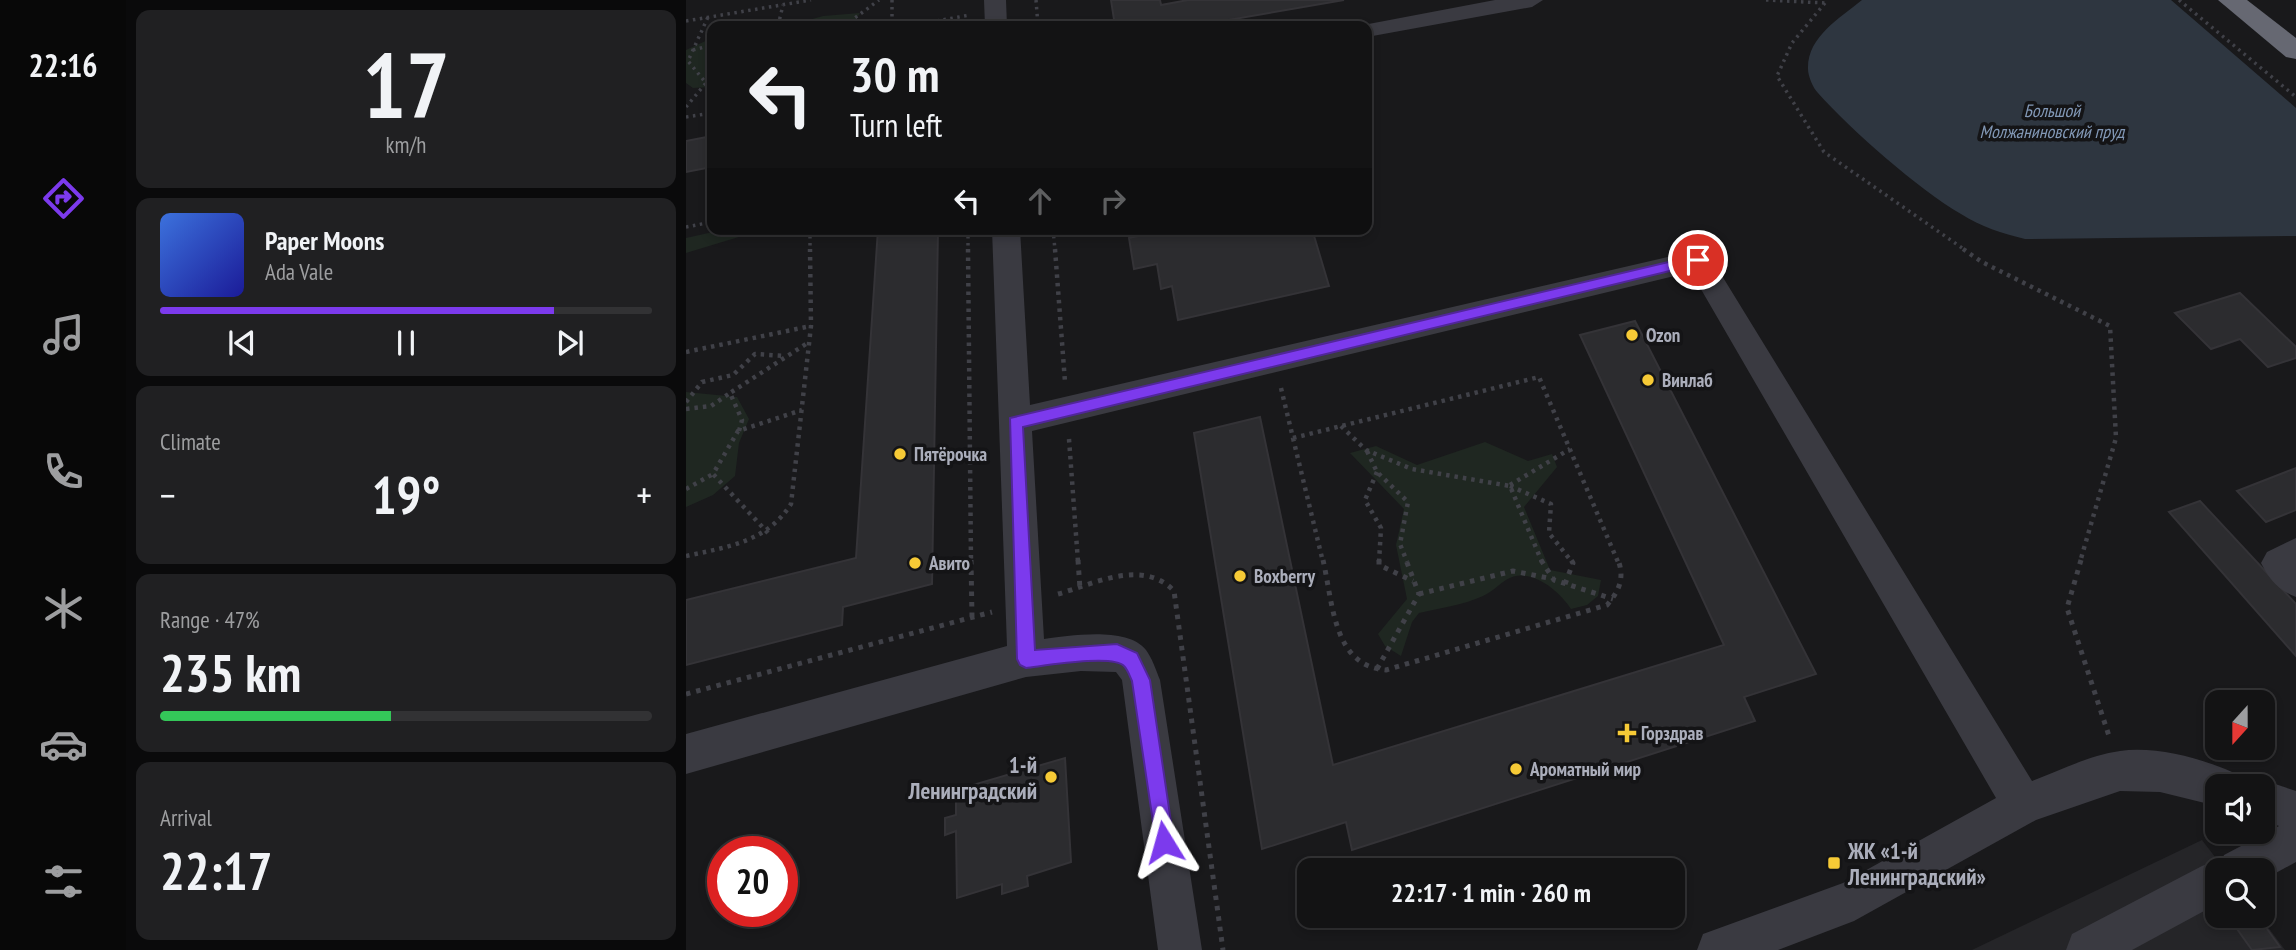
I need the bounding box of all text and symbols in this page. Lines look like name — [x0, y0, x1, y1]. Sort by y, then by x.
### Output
text: 17 — [363, 25, 450, 143]
text: 30 m — [850, 42, 939, 106]
text: 22:16 — [28, 44, 98, 86]
icon: left — [735, 49, 826, 140]
water label: Большой Молжаниновский пруд — [1980, 99, 2126, 143]
text: Turn left — [850, 104, 942, 146]
text: km/h — [386, 130, 426, 159]
icon: directions — [39, 174, 88, 223]
icon: left — [948, 182, 986, 220]
icon: ahead — [1021, 182, 1059, 220]
icon: right — [1094, 182, 1132, 220]
text: Paper Moons — [265, 224, 384, 257]
pin — [1668, 230, 1728, 290]
icon: arrive — [1679, 241, 1717, 279]
text: Ada Vale — [265, 257, 333, 286]
icon: music — [39, 310, 88, 359]
place label: Ozon — [1646, 323, 1680, 347]
icon: previous — [223, 324, 261, 362]
icon: pause — [387, 324, 425, 362]
icon: next — [551, 324, 589, 362]
marker: Ozon — [1624, 327, 1640, 343]
place label: Винлаб — [1662, 368, 1713, 392]
marker: Винлаб — [1640, 372, 1656, 388]
text: Climate — [160, 427, 221, 456]
place label: Пятёрочка — [914, 442, 987, 466]
marker: Пятёрочка — [892, 446, 908, 462]
icon: phone — [39, 447, 88, 496]
text: 19° — [372, 461, 440, 528]
text: − — [160, 470, 176, 519]
text: + — [636, 470, 652, 519]
place label: Авито — [928, 551, 970, 575]
marker: Авито — [907, 555, 923, 571]
place label: Boxberry — [1254, 564, 1315, 588]
marker: Boxberry — [1232, 568, 1248, 584]
icon: climate — [39, 584, 88, 633]
text: Range · 47% — [160, 605, 260, 634]
text: 235 km — [160, 639, 301, 706]
north arrow — [2205, 690, 2275, 760]
map controls — [2205, 690, 2275, 928]
icon: car — [39, 720, 88, 769]
place label: Горздрав — [1641, 721, 1703, 745]
marker: Горздрав — [1619, 725, 1635, 741]
place label: 1-й Ленинградский — [907, 750, 1037, 805]
place label: Ароматный мир — [1529, 757, 1642, 781]
marker: Ароматный мир — [1508, 761, 1524, 777]
marker: 1-й Ленинградский — [1043, 769, 1059, 785]
button: sound — [2205, 774, 2275, 844]
text: Arrival — [160, 803, 212, 832]
position arrow — [1127, 805, 1201, 879]
speed limit sign: 20 — [707, 836, 798, 927]
place label: ЖК «1-й Ленинградский» — [1847, 836, 1986, 891]
text: 22:17 — [160, 837, 272, 904]
marker: ЖК «1-й Ленинградский» — [1826, 855, 1842, 871]
icon: filters — [39, 857, 88, 906]
button: search — [2205, 858, 2275, 928]
text: 22:17 · 1 min · 260 m — [1391, 876, 1591, 909]

